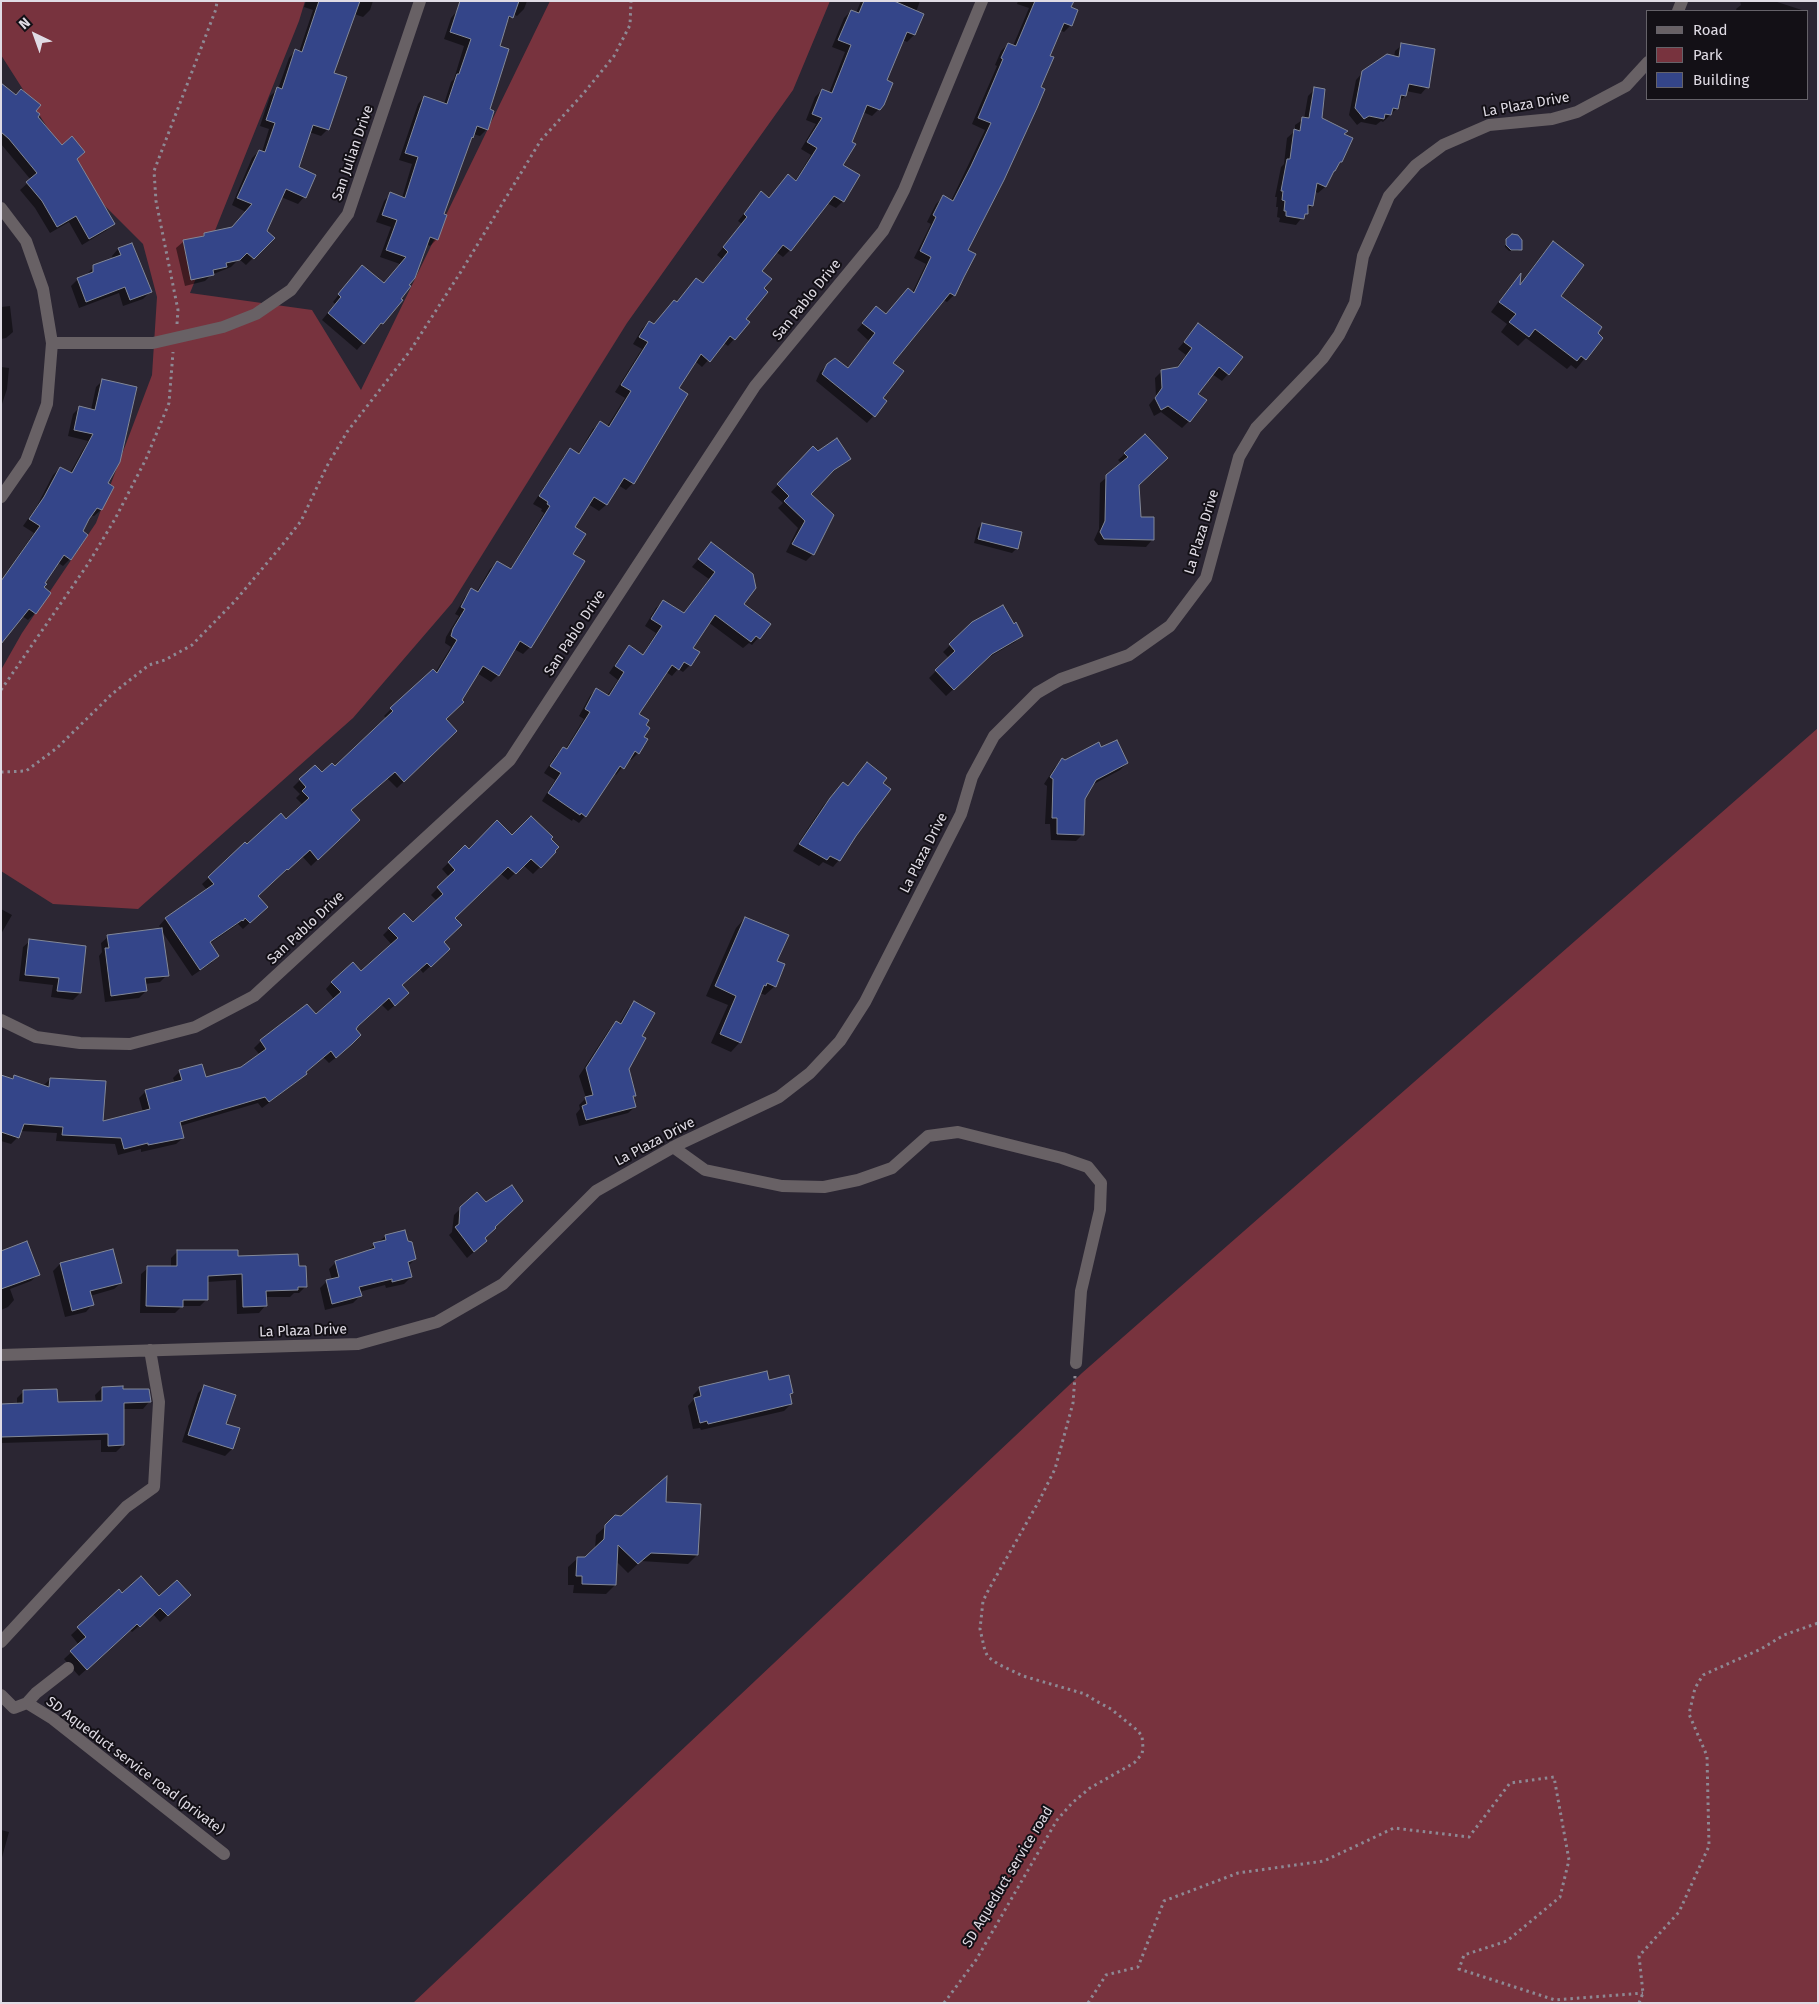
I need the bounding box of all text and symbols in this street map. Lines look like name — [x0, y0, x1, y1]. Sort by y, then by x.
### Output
north arrow — [10, 10, 60, 60]
legend — [1646, 10, 1809, 100]
text: N — [15, 14, 34, 33]
text: Road — [1693, 21, 1728, 39]
text: Park — [1693, 46, 1723, 64]
text: Building — [1693, 71, 1749, 89]
street label: La Plaza Drive — [1481, 89, 1571, 121]
street label: San Julian Drive — [329, 103, 377, 203]
street label: San Pablo Drive — [769, 256, 845, 344]
street label: La Plaza Drive — [1181, 488, 1223, 576]
street label: San Pablo Drive — [541, 587, 609, 679]
street label: La Plaza Drive — [897, 810, 951, 896]
street label: San Pablo Drive — [264, 888, 348, 968]
street label: La Plaza Drive — [612, 1114, 698, 1170]
street label: La Plaza Drive — [259, 1321, 347, 1341]
street label: SD Aqueduct service road (private) — [43, 1693, 227, 1839]
street label: SD Aqueduct service road — [959, 1803, 1057, 1951]

